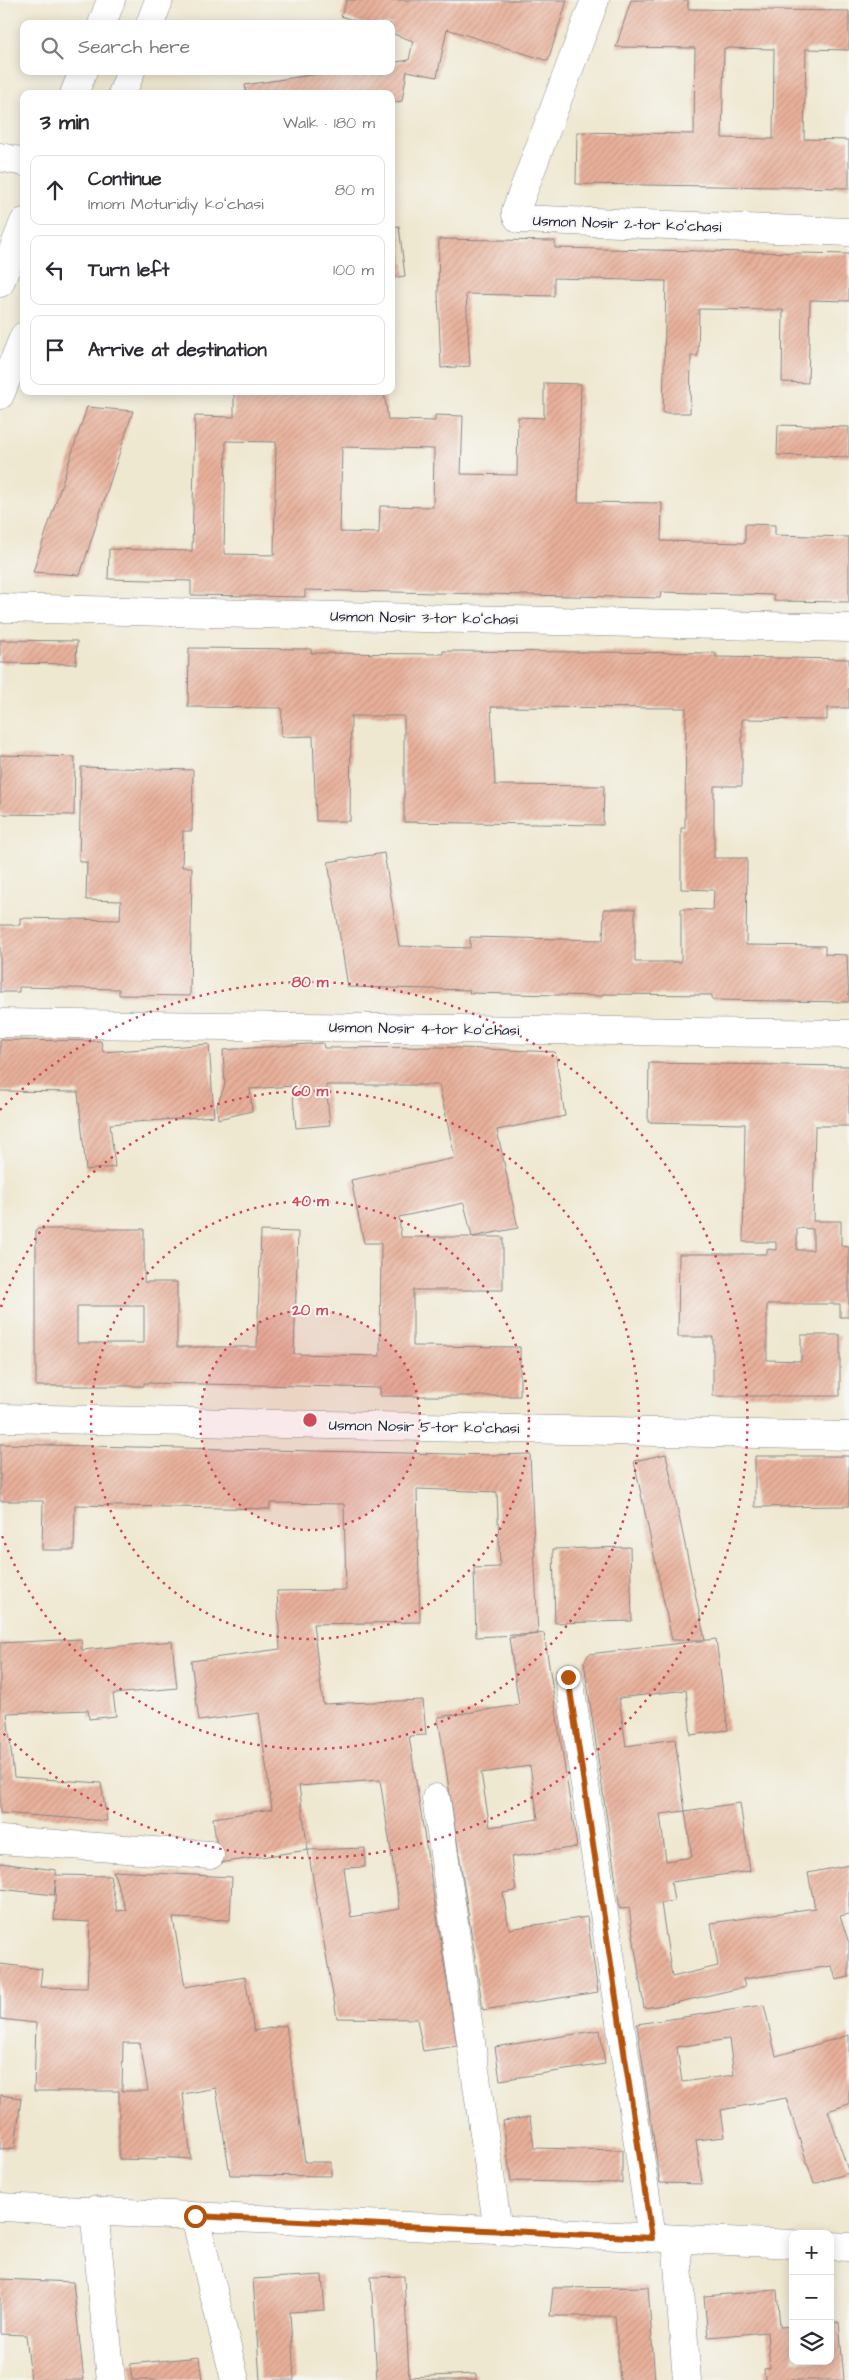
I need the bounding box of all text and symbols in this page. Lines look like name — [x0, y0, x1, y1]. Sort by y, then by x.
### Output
search box — [20, 20, 395, 75]
icon: search — [38, 34, 66, 62]
text: Search here — [78, 34, 190, 61]
text: 3 min — [40, 108, 89, 137]
text: Walk · 180 m — [283, 112, 375, 134]
text: Continue — [88, 166, 162, 193]
icon: ahead — [41, 176, 69, 204]
text: 80 m — [335, 179, 374, 201]
text: Imom Moturidiy koʻchasi — [88, 193, 264, 215]
street label: Usmon Nosir 2-tor koʻchasi — [532, 210, 722, 238]
icon: left — [41, 256, 69, 284]
text: Turn left — [88, 257, 169, 284]
text: 100 m — [333, 259, 374, 281]
icon: arrive — [41, 336, 69, 364]
text: Arrive at destination — [88, 337, 267, 364]
street label: Usmon Nosir 3-tor koʻchasi — [330, 606, 519, 630]
text: 80 m — [292, 972, 329, 993]
street label: Usmon Nosir 4-tor koʻchasi — [329, 1017, 520, 1041]
text: 60 m — [292, 1081, 329, 1102]
text: 40 m — [291, 1191, 329, 1212]
text: 20 m — [291, 1300, 328, 1321]
centre of rings — [301, 1411, 319, 1429]
street label: Usmon Nosir 5-tor koʻchasi — [328, 1415, 520, 1439]
route end — [557, 1666, 580, 1689]
route start — [184, 2205, 207, 2228]
map controls — [789, 2230, 834, 2365]
button: + — [789, 2230, 834, 2275]
button: − — [789, 2275, 834, 2320]
button: layers — [789, 2320, 834, 2365]

